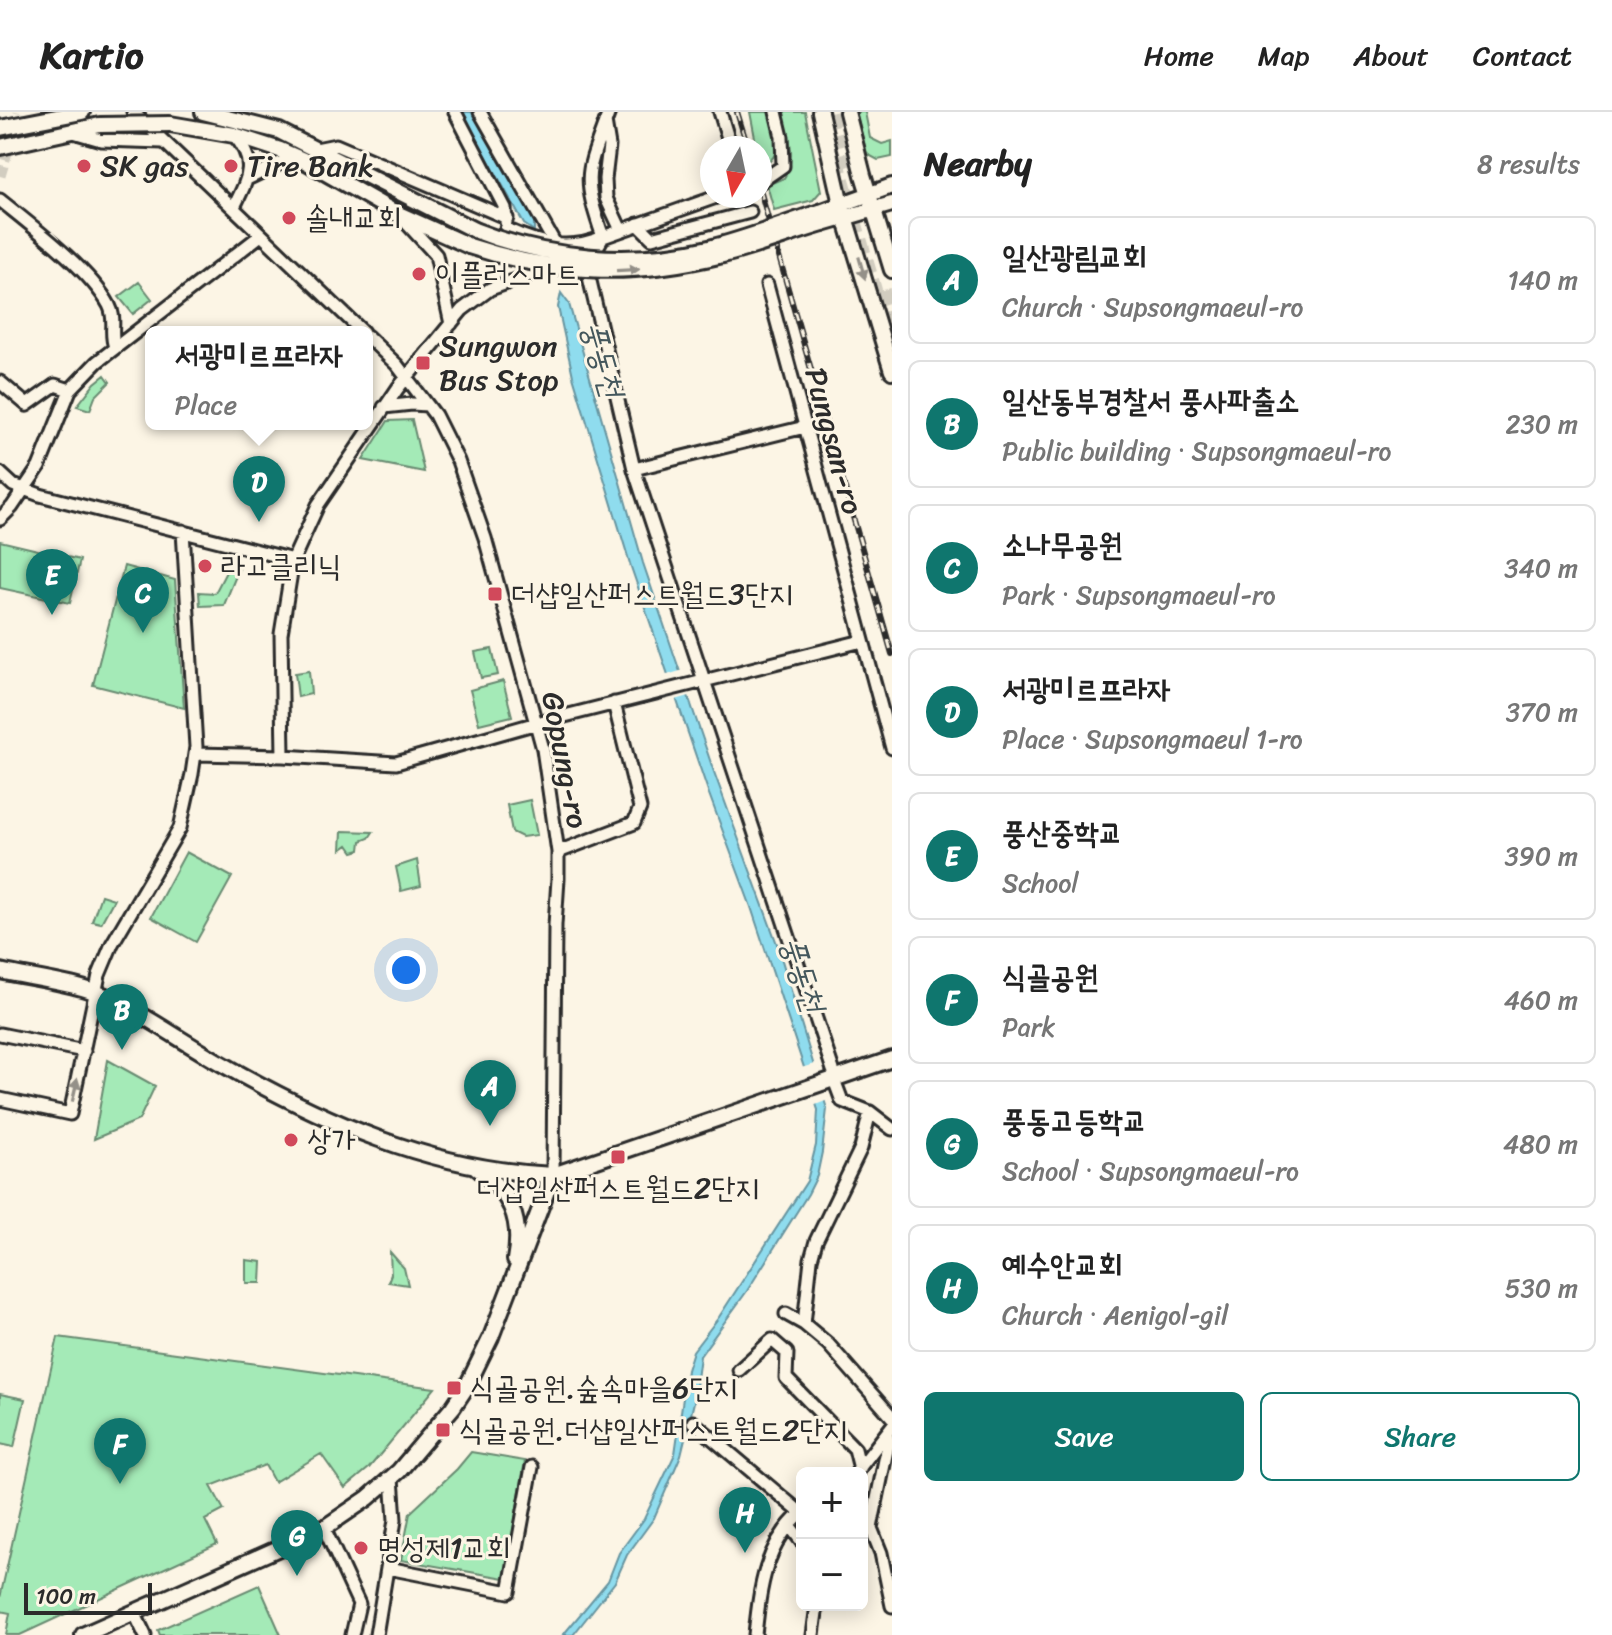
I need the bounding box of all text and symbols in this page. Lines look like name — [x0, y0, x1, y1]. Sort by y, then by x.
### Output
text: Kartio — [40, 22, 144, 89]
text: Home — [1144, 31, 1214, 80]
text: Map — [1258, 31, 1309, 80]
text: About — [1353, 31, 1429, 80]
text: Contact — [1473, 31, 1572, 80]
text: Nearby — [924, 134, 1032, 194]
north arrow — [700, 136, 772, 208]
place label: SK gas — [100, 139, 189, 193]
place label: Tire Bank — [247, 139, 374, 193]
text: 8 results — [1477, 141, 1580, 187]
marker: SK gas — [75, 157, 93, 175]
marker: Tire Bank — [222, 157, 240, 175]
place label: 솔내교회 — [305, 191, 402, 245]
marker: 솔내교회 — [280, 209, 298, 227]
text: 일산광림교회 — [1002, 230, 1147, 284]
place label: 이플러스마트 — [435, 247, 580, 301]
one-way arrow — [856, 257, 869, 281]
text: A — [943, 257, 961, 303]
text: 140 m — [1507, 257, 1578, 303]
one-way arrow — [616, 264, 641, 277]
marker: 이플러스마트 — [410, 265, 428, 283]
text: Church · Supsongmaeul-ro — [1002, 284, 1303, 330]
water label: 풍동천 — [565, 314, 642, 407]
place label: Sungwon Bus Stop — [439, 319, 559, 407]
popup — [145, 326, 373, 430]
text: 서광미르프라자 — [175, 328, 343, 382]
marker: Sungwon Bus Stop — [414, 354, 432, 372]
street label: Pungsan-ro — [788, 361, 880, 521]
text: 일산동부경찰서 풍사파출소 — [1002, 374, 1300, 428]
text: Place — [175, 382, 237, 428]
text: B — [944, 401, 960, 447]
text: 230 m — [1506, 401, 1578, 447]
text: Public building · Supsongmaeul-ro — [1002, 428, 1391, 474]
pin: D — [233, 456, 285, 522]
text: 소나무공원 — [1002, 518, 1123, 572]
place label: 라고클리닉 — [221, 539, 342, 593]
text: C — [944, 545, 960, 591]
text: 340 m — [1504, 545, 1578, 591]
pin: E — [26, 549, 78, 615]
marker: 라고클리닉 — [196, 557, 214, 575]
pin: C — [117, 567, 169, 633]
place label: 더샵일산퍼스트월드3단지 — [511, 567, 793, 621]
text: Park · Supsongmaeul-ro — [1002, 572, 1276, 618]
marker: 더샵일산퍼스트월드3단지 — [486, 585, 504, 603]
text: 서광미르프라자 — [1002, 662, 1171, 716]
street label: Gopung-ro — [525, 687, 605, 833]
text: D — [944, 689, 960, 735]
text: 370 m — [1506, 689, 1578, 735]
text: Place · Supsongmaeul 1-ro — [1002, 716, 1303, 762]
text: 풍산중학교 — [1002, 806, 1123, 860]
text: E — [945, 833, 959, 879]
text: 390 m — [1505, 833, 1578, 879]
text: School — [1002, 860, 1079, 906]
water label: 풍동천 — [764, 928, 843, 1023]
your location — [386, 950, 426, 990]
text: 식골공원 — [1002, 950, 1099, 1004]
text: F — [945, 977, 959, 1023]
text: 460 m — [1504, 977, 1578, 1023]
pin: B — [96, 984, 148, 1050]
text: Park — [1002, 1004, 1055, 1050]
pin: A — [464, 1060, 516, 1126]
one-way arrow — [69, 1077, 82, 1102]
text: 풍동고등학교 — [1002, 1094, 1147, 1148]
place label: 상가 — [307, 1113, 355, 1167]
text: G — [944, 1121, 960, 1167]
text: 480 m — [1503, 1121, 1578, 1167]
marker: 상가 — [282, 1131, 300, 1149]
marker: 더샵일산퍼스트월드2단지 — [609, 1148, 627, 1166]
text: School · Supsongmaeul-ro — [1002, 1148, 1299, 1194]
place label: 더샵일산퍼스트월드2단지 — [477, 1161, 759, 1215]
text: 예수안교회 — [1002, 1238, 1123, 1292]
text: H — [943, 1265, 961, 1311]
text: 530 m — [1505, 1265, 1578, 1311]
text: Church · Aenigol-gil — [1002, 1292, 1228, 1338]
place label: 식골공원.숲속마을6단지 — [470, 1361, 738, 1415]
marker: 식골공원.숲속마을6단지 — [445, 1379, 463, 1397]
button: Save — [924, 1392, 1244, 1481]
button: Share — [1260, 1392, 1580, 1481]
place label: 식골공원.더샵일산퍼스트월드2단지 — [459, 1403, 847, 1457]
pin: F — [94, 1418, 146, 1484]
marker: 식골공원.더샵일산퍼스트월드2단지 — [434, 1421, 452, 1439]
map controls — [796, 1467, 868, 1611]
button: + — [796, 1467, 868, 1539]
pin: H — [719, 1487, 771, 1553]
pin: G — [271, 1510, 323, 1576]
place label: 명성제1교회 — [377, 1521, 511, 1575]
marker: 명성제1교회 — [352, 1539, 370, 1557]
button: − — [796, 1539, 868, 1611]
text: 100 m — [36, 1577, 96, 1616]
scale bar — [24, 1579, 152, 1615]

